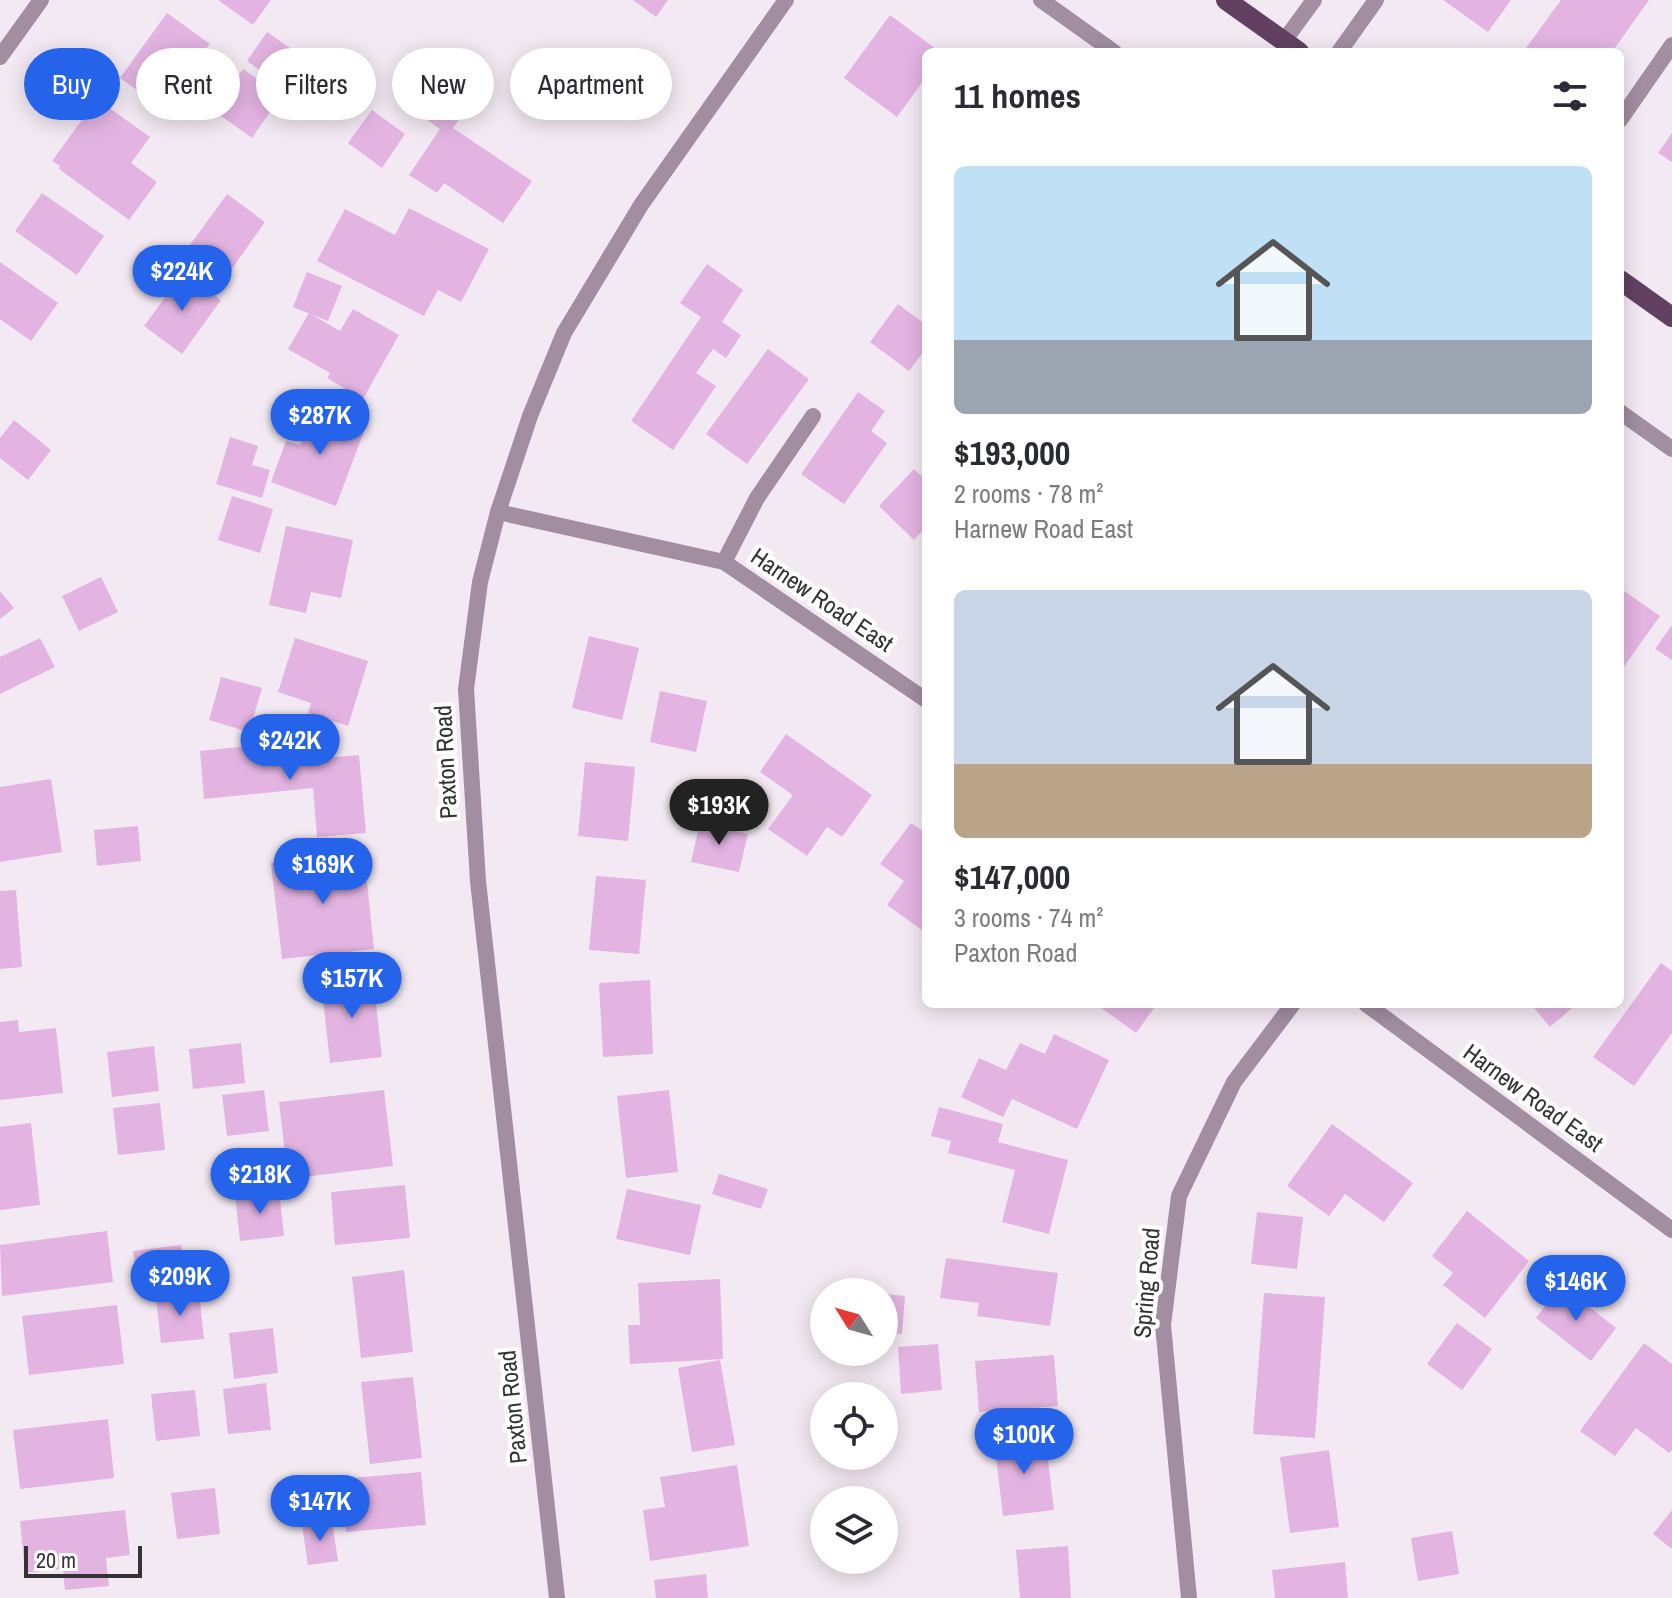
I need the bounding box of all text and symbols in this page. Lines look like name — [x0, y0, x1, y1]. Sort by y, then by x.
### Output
chip: Buy — [24, 48, 120, 120]
chip: Rent — [136, 48, 240, 120]
chip: Filters — [256, 48, 376, 120]
chip: New — [392, 48, 494, 120]
chip: Apartment — [510, 48, 672, 120]
text: 11 homes — [954, 73, 1081, 119]
icon: filters — [1548, 74, 1592, 118]
icon: home — [1201, 218, 1345, 362]
pin: $224K — [126, 245, 238, 313]
text: $224K — [151, 253, 213, 288]
pin: $287K — [264, 389, 376, 457]
text: $287K — [289, 397, 351, 432]
text: $193,000 — [954, 430, 1070, 476]
text: 2 rooms · 78 m² — [954, 476, 1103, 511]
text: Harnew Road East — [954, 511, 1133, 546]
street label: Harnew Road East — [745, 540, 900, 659]
icon: home — [1201, 642, 1345, 786]
street label: Paxton Road — [426, 704, 464, 820]
pin: $242K — [234, 714, 346, 782]
text: $242K — [259, 722, 321, 757]
pin: $193K — [663, 779, 775, 847]
text: $193K — [688, 787, 750, 822]
pin: $169K — [267, 838, 379, 906]
text: $169K — [292, 846, 354, 881]
text: $147,000 — [954, 854, 1070, 900]
text: 3 rooms · 74 m² — [954, 900, 1103, 935]
text: Paxton Road — [954, 935, 1077, 970]
pin: $157K — [296, 952, 408, 1020]
text: $157K — [321, 960, 383, 995]
street label: Harnew Road East — [1457, 1036, 1610, 1159]
pin: $218K — [204, 1148, 316, 1216]
text: $218K — [229, 1156, 291, 1191]
street label: Spring Road — [1125, 1226, 1167, 1339]
pin: $209K — [124, 1250, 236, 1318]
pin: $146K — [1520, 1255, 1632, 1323]
text: $209K — [149, 1258, 211, 1293]
text: $146K — [1545, 1263, 1607, 1298]
north arrow — [810, 1278, 898, 1366]
map controls — [810, 1278, 898, 1574]
street label: Paxton Road — [490, 1349, 534, 1465]
button: locate — [810, 1382, 898, 1470]
pin: $100K — [968, 1408, 1080, 1476]
text: $100K — [993, 1416, 1055, 1451]
pin: $147K — [264, 1475, 376, 1543]
text: $147K — [289, 1483, 351, 1518]
button: layers — [810, 1486, 898, 1574]
scale bar — [24, 1542, 142, 1578]
text: 20 m — [36, 1545, 76, 1575]

